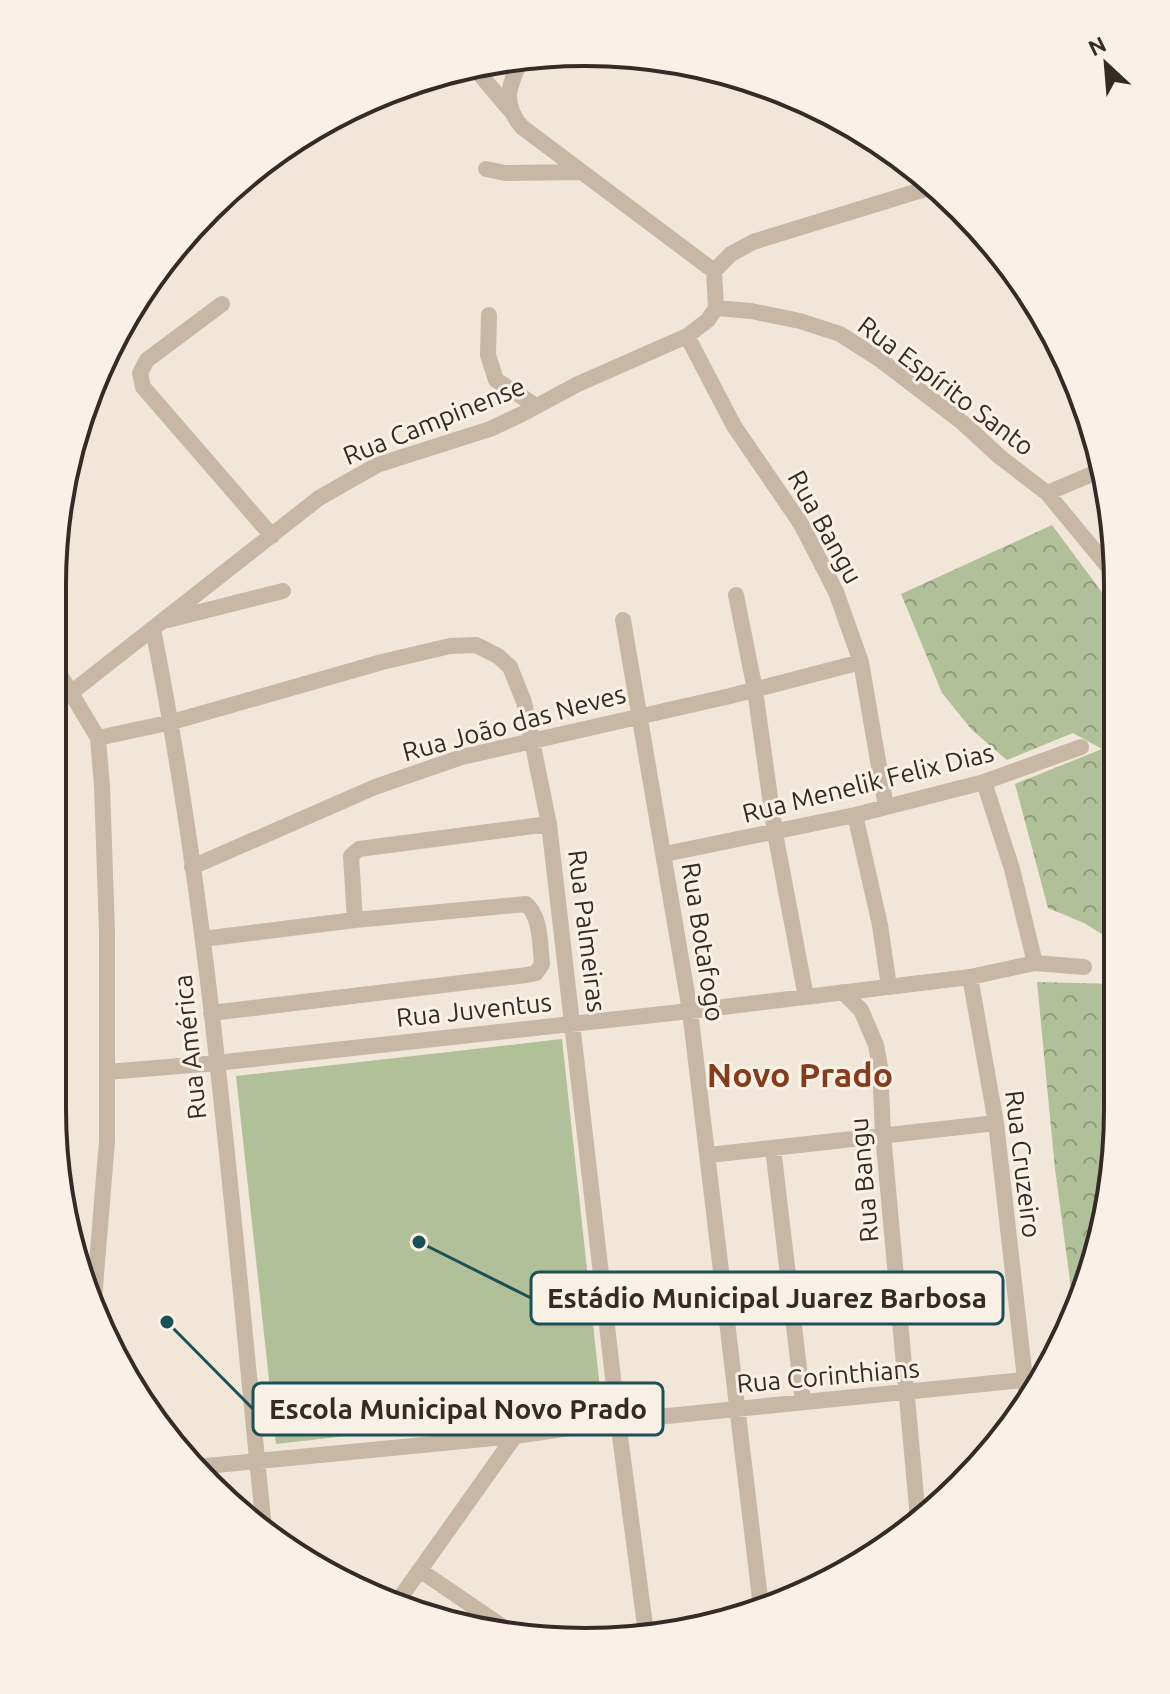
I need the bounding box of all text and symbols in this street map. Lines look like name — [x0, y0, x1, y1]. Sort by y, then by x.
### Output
north arrow — [1066, 24, 1146, 104]
text: N — [1084, 31, 1110, 60]
street label: Rua Espírito Santo — [853, 310, 1040, 461]
street label: Rua Campinense — [339, 371, 529, 470]
street label: Rua Bangu — [782, 465, 868, 588]
street label: Rua João das Neves — [399, 679, 629, 766]
street label: Rua Menelik Felix Dias — [739, 737, 997, 828]
street label: Rua Palmeiras — [563, 848, 612, 1014]
street label: Rua Botafogo — [677, 860, 730, 1024]
street label: Rua América — [167, 973, 212, 1121]
street label: Rua Juventus — [395, 987, 553, 1032]
district label: Novo Prado — [707, 1055, 893, 1093]
street label: Rua Cruzeiro — [1000, 1089, 1047, 1239]
street label: Rua Bangu — [844, 1117, 883, 1244]
callout: Estádio Municipal Juarez Barbosa — [531, 1272, 1003, 1324]
text: Estádio Municipal Juarez Barbosa — [547, 1282, 987, 1313]
street label: Rua Corinthians — [735, 1353, 921, 1398]
callout: Escola Municipal Novo Prado — [253, 1383, 663, 1435]
text: Escola Municipal Novo Prado — [269, 1393, 647, 1424]

